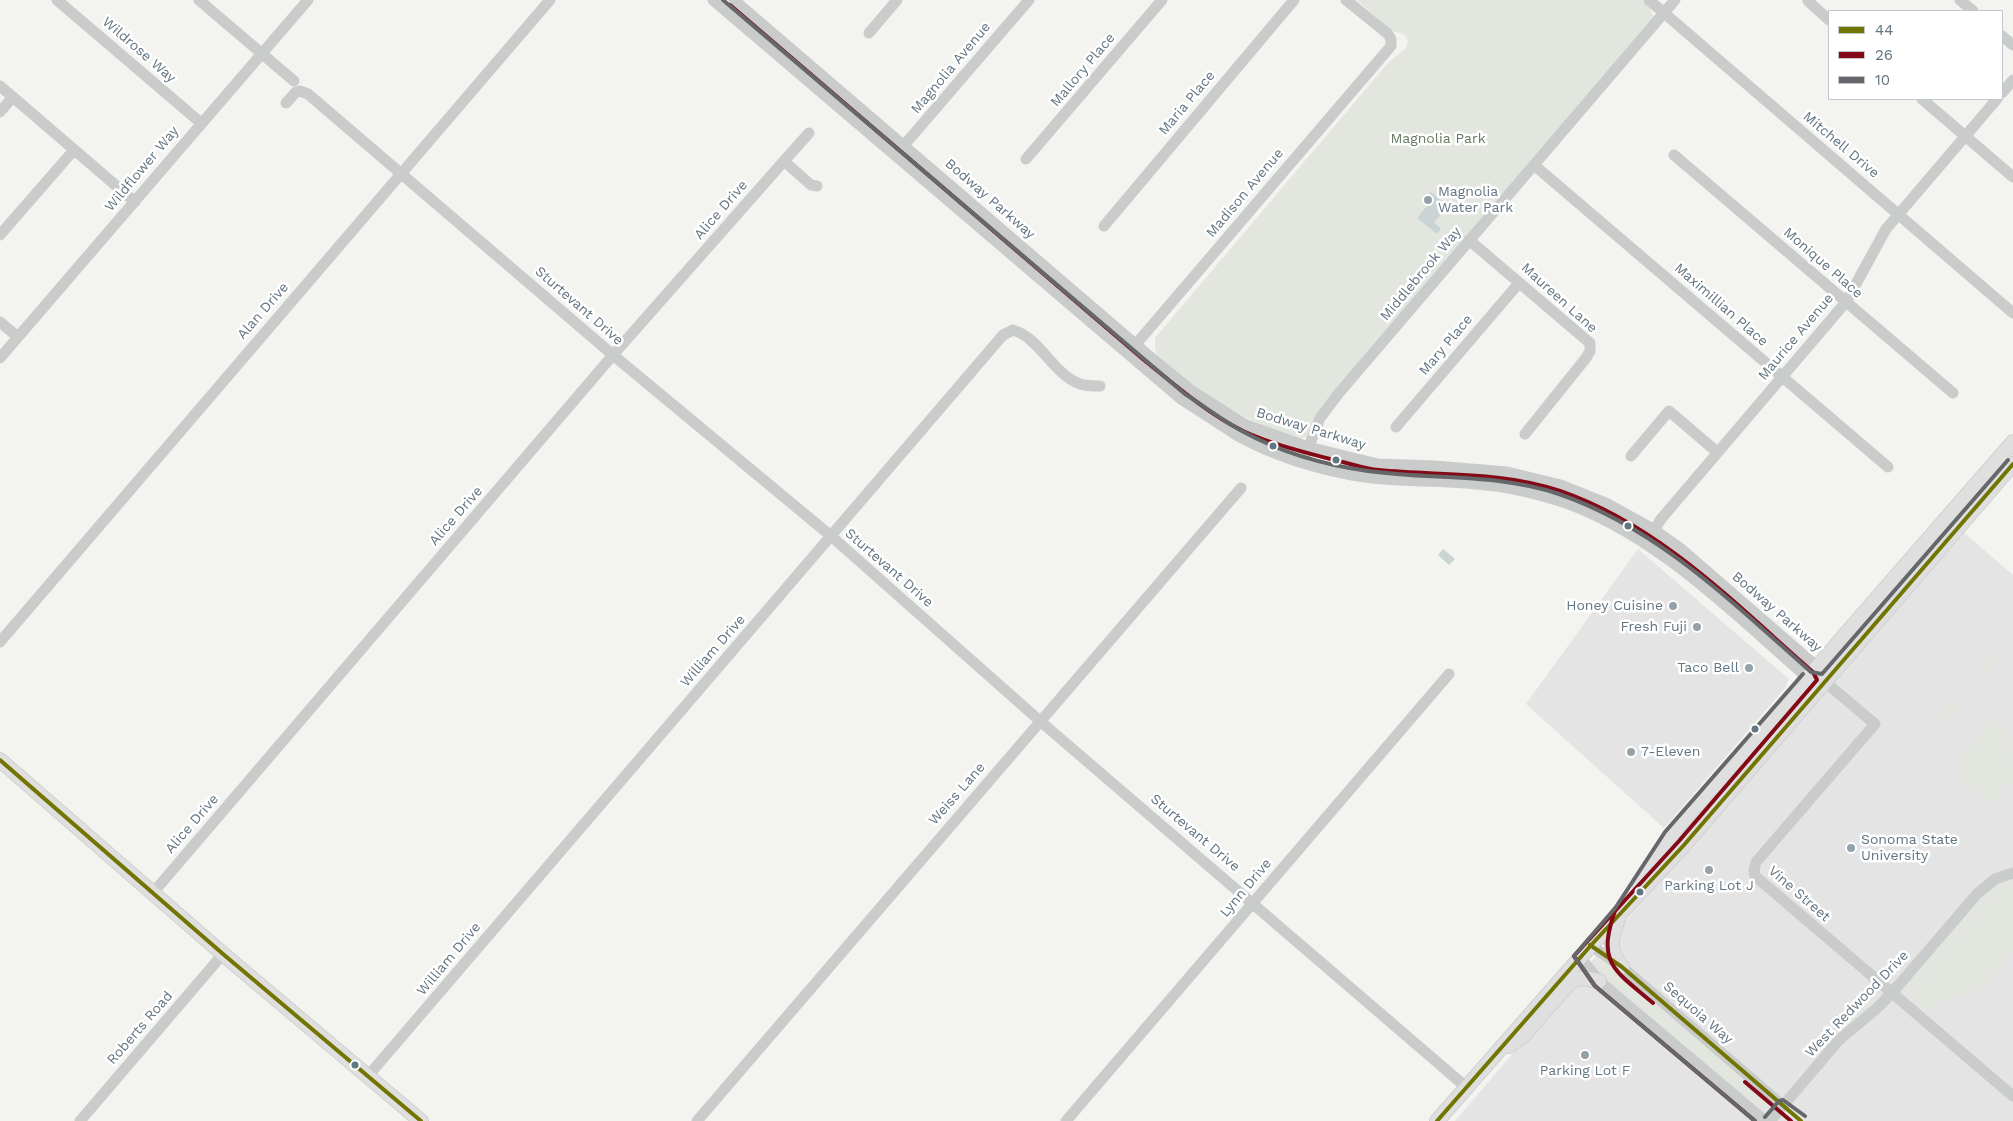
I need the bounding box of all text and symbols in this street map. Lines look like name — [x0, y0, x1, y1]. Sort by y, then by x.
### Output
legend — [1828, 10, 2003, 100]
street label: Wildrose Way — [99, 13, 179, 87]
street label: Magnolia Avenue — [908, 19, 994, 117]
text: 44 — [1875, 21, 1893, 39]
street label: Mallory Place — [1047, 30, 1119, 110]
text: 26 — [1875, 46, 1893, 64]
street label: Maria Place — [1155, 67, 1219, 139]
text: 10 — [1875, 71, 1890, 89]
street label: Mitchell Drive — [1799, 108, 1883, 182]
street label: Wildflower Way — [102, 123, 182, 215]
park label: Magnolia Park — [1390, 131, 1486, 147]
street label: Madison Avenue — [1203, 145, 1287, 241]
street label: Bodway Parkway — [942, 155, 1038, 243]
street label: Alice Drive — [691, 177, 751, 243]
place label: Magnolia Water Park — [1438, 184, 1513, 216]
marker: Magnolia Water Park — [1422, 194, 1434, 206]
street label: Middlebrook Way — [1377, 224, 1465, 324]
street label: Monique Place — [1780, 224, 1866, 302]
street label: Maureen Lane — [1518, 259, 1600, 337]
street label: Maximillian Place — [1671, 260, 1771, 350]
street label: Sturtevant Drive — [531, 263, 627, 349]
street label: Alan Drive — [234, 279, 292, 343]
street label: Maurice Avenue — [1755, 290, 1837, 384]
street label: Mary Place — [1416, 311, 1476, 379]
street label: Bodway Parkway — [1254, 404, 1368, 454]
unlabelled marker — [1268, 441, 1278, 451]
unlabelled marker — [1331, 455, 1341, 465]
street label: Alice Drive — [426, 483, 486, 549]
unlabelled marker — [1623, 521, 1633, 531]
street label: Sturtevant Drive — [841, 525, 937, 611]
street label: Bodway Parkway — [1729, 568, 1825, 656]
place label: Honey Cuisine — [1566, 598, 1663, 614]
marker: Honey Cuisine — [1667, 600, 1679, 612]
street label: William Drive — [677, 611, 749, 691]
place label: Fresh Fuji — [1621, 619, 1687, 635]
marker: Fresh Fuji — [1691, 621, 1703, 633]
place label: Taco Bell — [1677, 660, 1739, 676]
marker: Taco Bell — [1743, 662, 1755, 674]
unlabelled marker — [1750, 724, 1760, 734]
place label: 7-Eleven — [1641, 744, 1700, 760]
marker: 7-Eleven — [1625, 746, 1637, 758]
street label: Weiss Lane — [925, 759, 989, 829]
street label: Alice Drive — [162, 791, 222, 857]
street label: Sturtevant Drive — [1147, 791, 1243, 875]
place label: Sonoma State University — [1861, 832, 1958, 864]
marker: Sonoma State University — [1845, 842, 1857, 854]
street label: Lynn Drive — [1217, 855, 1275, 921]
street label: Vine Street — [1765, 863, 1833, 925]
marker: Parking Lot J — [1703, 864, 1715, 876]
place label: Parking Lot J — [1664, 878, 1754, 894]
unlabelled marker — [1635, 887, 1645, 897]
street label: William Drive — [414, 919, 484, 999]
street label: West Redwood Drive — [1802, 947, 1912, 1061]
street label: Sequoia Way — [1660, 978, 1736, 1048]
street label: Roberts Road — [104, 988, 176, 1068]
marker: Parking Lot F — [1579, 1049, 1591, 1061]
unlabelled marker — [350, 1060, 360, 1070]
place label: Parking Lot F — [1540, 1063, 1630, 1079]

